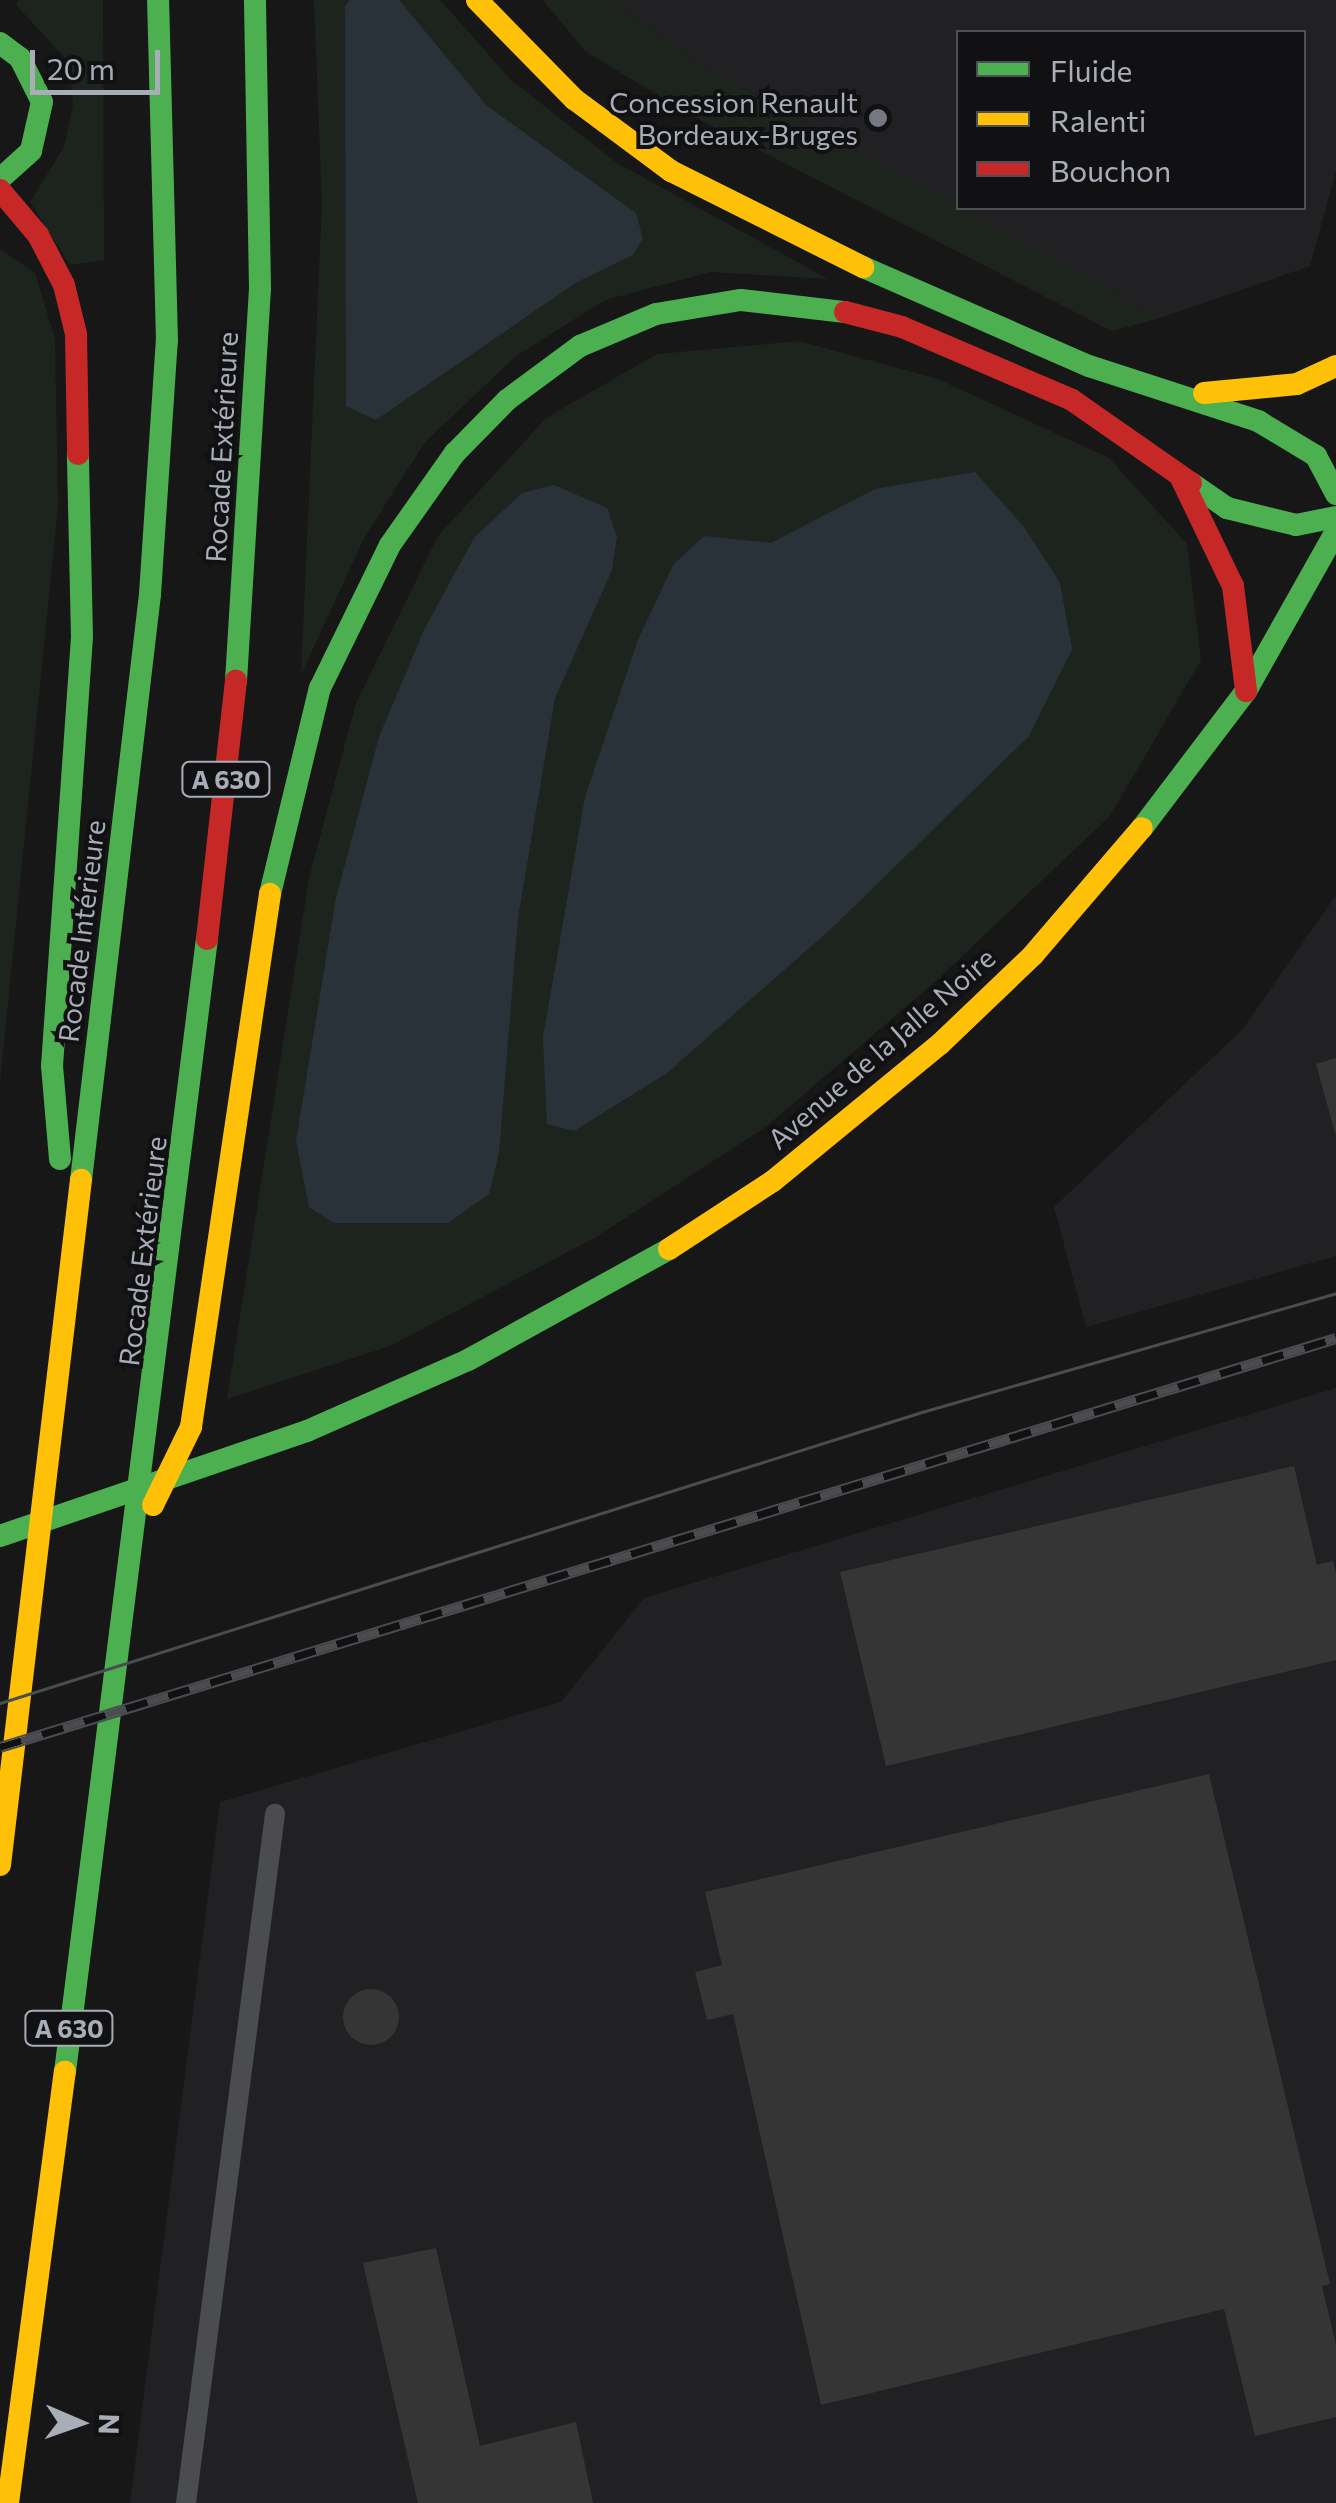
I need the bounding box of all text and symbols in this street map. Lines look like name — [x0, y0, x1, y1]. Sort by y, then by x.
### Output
scale bar — [35, 30, 165, 92]
legend — [956, 30, 1306, 210]
text: 20 m — [47, 49, 115, 86]
text: Fluide — [1050, 51, 1132, 88]
place label: Concession Renault Bordeaux-Bruges — [609, 85, 858, 151]
text: Ralenti — [1050, 101, 1146, 138]
marker: Concession Renault Bordeaux-Bruges — [867, 107, 889, 129]
text: Bouchon — [1050, 151, 1171, 188]
street label: Rocade Extérieure — [198, 331, 244, 563]
road number: A 630 — [181, 759, 271, 799]
street label: Rocade Intérieure — [51, 818, 111, 1044]
street label: Avenue de la Jalle Noire — [761, 940, 1001, 1156]
street label: Rocade Extérieure — [111, 1134, 173, 1368]
road number: A 630 — [24, 2008, 114, 2048]
north arrow — [30, 2373, 130, 2473]
text: N — [93, 2413, 127, 2435]

